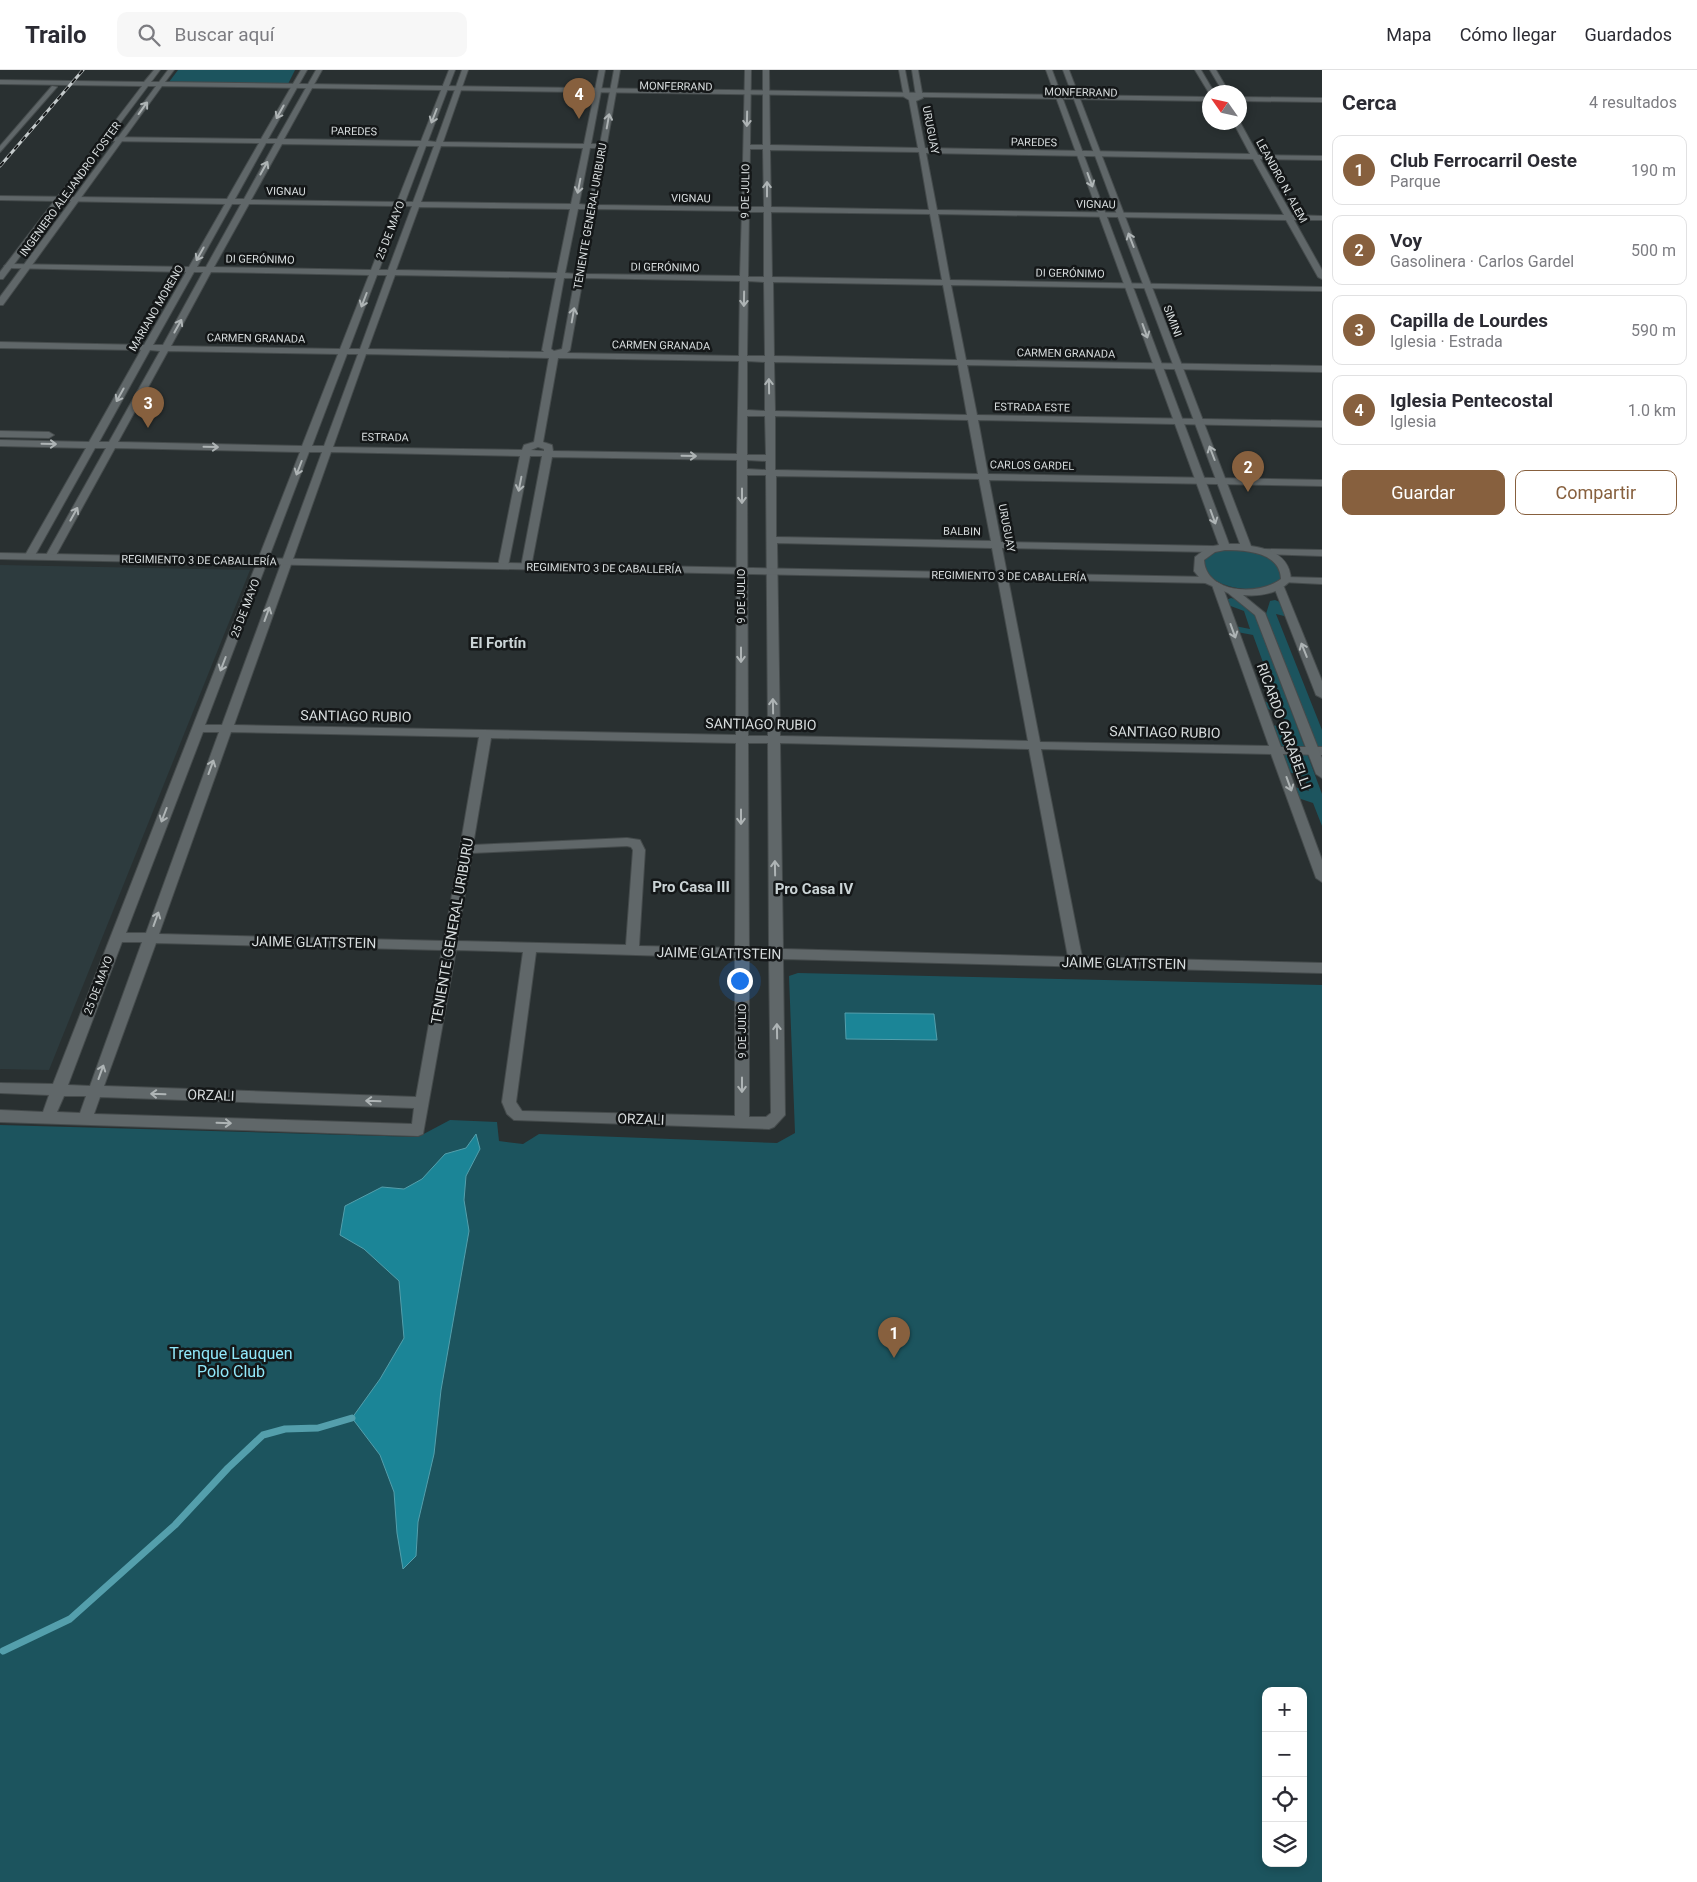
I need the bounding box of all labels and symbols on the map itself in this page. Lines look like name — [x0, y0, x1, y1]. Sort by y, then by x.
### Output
pin: 4 — [563, 78, 595, 119]
street label: MONFERRAND — [639, 79, 713, 94]
street label: MONFERRAND — [1044, 85, 1118, 100]
north arrow — [1202, 85, 1247, 130]
one-way arrow — [138, 101, 148, 115]
one-way arrow — [274, 105, 284, 119]
street label: URUGUAY — [919, 105, 942, 156]
one-way arrow — [429, 107, 438, 123]
one-way arrow — [742, 110, 752, 126]
one-way arrow — [603, 113, 613, 129]
street label: INGENIERO ALEJANDRO FOSTER — [17, 119, 124, 259]
street label: PAREDES — [331, 125, 378, 138]
street label: PAREDES — [1011, 136, 1058, 149]
street label: LEANDRO N. ALEM — [1253, 137, 1310, 225]
street label: TENIENTE GENERAL URIBURU — [571, 142, 610, 290]
one-way arrow — [260, 162, 270, 176]
street label: 9 DE JULIO — [739, 164, 752, 219]
one-way arrow — [1086, 172, 1095, 187]
one-way arrow — [573, 178, 583, 194]
one-way arrow — [762, 181, 772, 197]
street label: VIGNAU — [266, 185, 306, 198]
street label: VIGNAU — [671, 192, 711, 205]
street label: VIGNAU — [1076, 198, 1116, 211]
street label: 25 DE MAYO — [373, 199, 408, 261]
one-way arrow — [1126, 233, 1135, 248]
one-way arrow — [194, 246, 204, 260]
street label: DI GERÓNIMO — [225, 252, 295, 267]
street label: DI GERÓNIMO — [630, 260, 700, 275]
street label: MARIANO MORENO — [126, 263, 186, 354]
street label: DI GERÓNIMO — [1035, 266, 1105, 281]
one-way arrow — [739, 290, 748, 306]
one-way arrow — [358, 292, 368, 307]
street label: SIMINI — [1161, 303, 1185, 339]
one-way arrow — [568, 307, 578, 323]
one-way arrow — [173, 319, 183, 334]
one-way arrow — [1141, 323, 1150, 339]
street label: CARMEN GRANADA — [207, 331, 306, 346]
street label: CARMEN GRANADA — [612, 338, 711, 353]
street label: CARMEN GRANADA — [1017, 346, 1116, 361]
one-way arrow — [764, 378, 774, 394]
pin: 3 — [132, 387, 164, 428]
one-way arrow — [114, 388, 124, 402]
street label: ESTRADA ESTE — [994, 400, 1070, 415]
street label: ESTRADA — [361, 431, 410, 444]
one-way arrow — [40, 439, 56, 449]
one-way arrow — [202, 442, 219, 452]
one-way arrow — [1206, 446, 1216, 461]
one-way arrow — [680, 451, 696, 461]
pin: 2 — [1232, 451, 1264, 492]
street label: CARLOS GARDEL — [990, 458, 1074, 473]
one-way arrow — [294, 460, 303, 475]
one-way arrow — [514, 475, 524, 491]
one-way arrow — [737, 488, 747, 504]
street label: URUGUAY — [995, 503, 1018, 554]
one-way arrow — [69, 507, 79, 522]
one-way arrow — [1210, 509, 1219, 524]
street label: BALBIN — [943, 525, 981, 538]
street label: REGIMIENTO 3 DE CABALLERÍA — [121, 553, 278, 568]
street label: REGIMIENTO 3 DE CABALLERÍA — [526, 561, 683, 576]
street label: 9 DE JULIO — [735, 569, 748, 623]
street label: REGIMIENTO 3 DE CABALLERÍA — [931, 569, 1088, 584]
street label: 25 DE MAYO — [228, 577, 263, 639]
one-way arrow — [263, 607, 272, 622]
one-way arrow — [1229, 623, 1238, 638]
district label: El Fortín — [470, 634, 526, 652]
one-way arrow — [1299, 643, 1308, 658]
one-way arrow — [736, 646, 746, 662]
one-way arrow — [218, 656, 228, 671]
street label: RICARDO CARABELLI — [1254, 661, 1314, 791]
one-way arrow — [768, 698, 778, 714]
street label: SANTIAGO RUBIO — [300, 707, 412, 725]
street label: SANTIAGO RUBIO — [705, 715, 817, 733]
street label: SANTIAGO RUBIO — [1109, 723, 1221, 741]
one-way arrow — [207, 759, 216, 775]
one-way arrow — [1284, 776, 1294, 792]
one-way arrow — [159, 807, 168, 823]
one-way arrow — [736, 808, 746, 825]
street label: TENIENTE GENERAL URIBURU — [428, 837, 476, 1025]
one-way arrow — [770, 861, 780, 877]
district label: Pro Casa III — [652, 878, 730, 896]
district label: Pro Casa IV — [775, 880, 854, 898]
one-way arrow — [152, 912, 161, 928]
street label: JAIME GLATTSTEIN — [251, 933, 377, 951]
street label: JAIME GLATTSTEIN — [656, 944, 782, 962]
street label: 25 DE MAYO — [81, 954, 116, 1016]
street label: JAIME GLATTSTEIN — [1061, 954, 1187, 972]
your location — [727, 968, 753, 994]
street label: 9 DE JULIO — [736, 1004, 749, 1058]
one-way arrow — [773, 1023, 782, 1039]
one-way arrow — [97, 1065, 106, 1081]
one-way arrow — [737, 1076, 747, 1092]
street label: ORZALI — [187, 1086, 235, 1104]
one-way arrow — [150, 1089, 166, 1098]
one-way arrow — [365, 1096, 382, 1106]
street label: ORZALI — [617, 1110, 665, 1128]
one-way arrow — [215, 1119, 231, 1128]
pin: 1 — [878, 1317, 910, 1358]
park label: Trenque Lauquen Polo Club — [169, 1344, 293, 1381]

